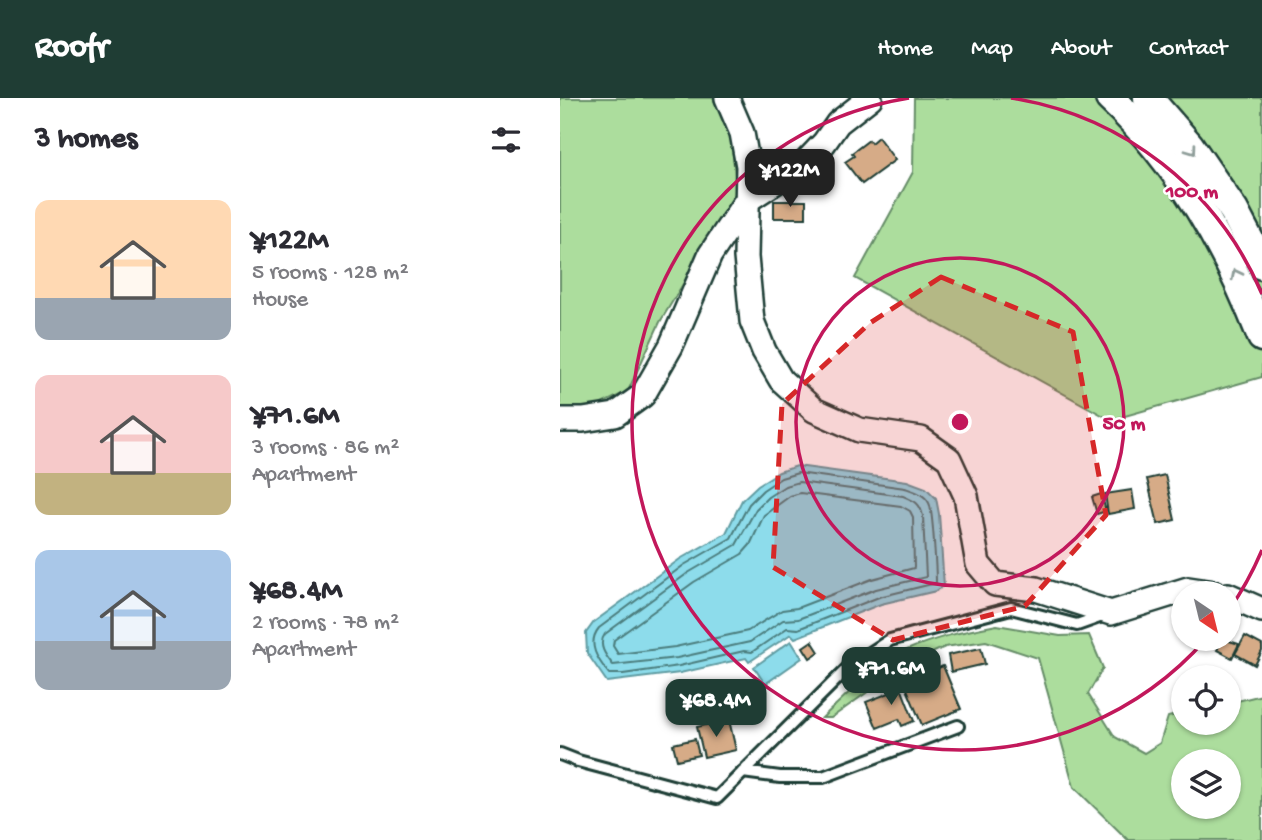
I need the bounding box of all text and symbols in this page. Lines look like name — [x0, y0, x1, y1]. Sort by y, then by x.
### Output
text: Roofr — [35, 30, 108, 68]
text: Home — [877, 35, 933, 64]
text: Map — [971, 35, 1013, 64]
text: About — [1051, 35, 1111, 64]
text: Contact — [1149, 35, 1227, 64]
icon: filters — [487, 121, 525, 159]
text: 3 homes — [35, 123, 137, 158]
one-way arrow — [1184, 142, 1196, 155]
pin: ¥122M — [741, 150, 839, 209]
text: ¥122M — [761, 158, 819, 185]
text: 100 m — [1165, 181, 1218, 206]
text: ¥122M — [252, 225, 328, 260]
icon: home — [91, 228, 175, 312]
text: 5 rooms · 128 m² — [252, 260, 409, 287]
one-way arrow — [1231, 269, 1245, 281]
text: House — [252, 287, 308, 314]
text: ¥71.6M — [252, 400, 339, 435]
icon: home — [91, 403, 175, 487]
centre of rings — [948, 410, 972, 434]
text: 50 m — [1103, 413, 1146, 438]
text: 3 rooms · 86 m² — [252, 435, 399, 462]
text: Apartment — [252, 462, 356, 489]
text: ¥68.4M — [252, 575, 342, 610]
icon: home — [91, 578, 175, 662]
north arrow — [1171, 581, 1241, 651]
map controls — [1171, 581, 1241, 819]
text: 2 rooms · 78 m² — [252, 610, 399, 637]
text: Apartment — [252, 637, 356, 664]
pin: ¥71.6M — [834, 648, 948, 707]
text: ¥71.6M — [858, 656, 924, 683]
button: locate — [1171, 665, 1241, 735]
pin: ¥68.4M — [659, 680, 773, 739]
text: ¥68.4M — [682, 688, 751, 715]
button: layers — [1171, 749, 1241, 819]

